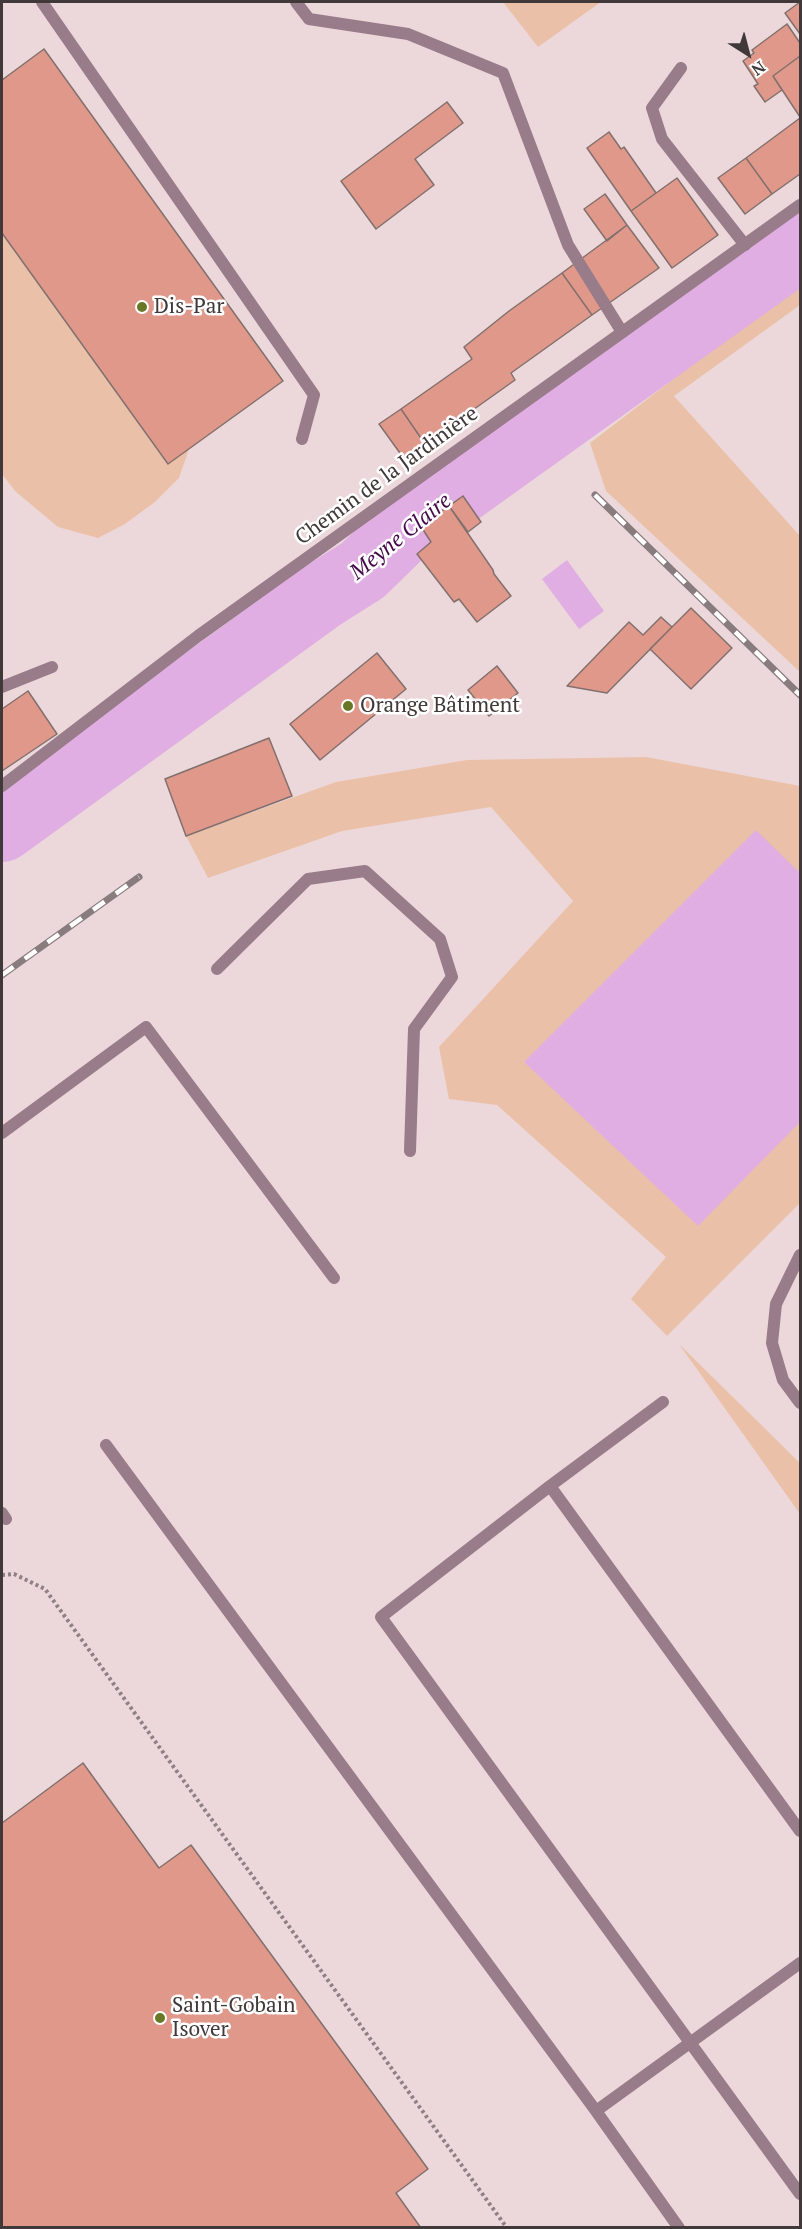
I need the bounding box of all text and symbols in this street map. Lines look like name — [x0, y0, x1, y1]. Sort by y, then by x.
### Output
north arrow — [718, 24, 778, 84]
text: N — [747, 56, 770, 81]
place label: Dis-Par — [154, 294, 224, 320]
marker: Dis-Par — [135, 300, 149, 314]
street label: Chemin de la Jardinière — [291, 401, 483, 551]
water label: Meyne Claire — [345, 488, 457, 586]
place label: Orange Bâtiment — [360, 693, 520, 719]
marker: Orange Bâtiment — [341, 699, 355, 713]
place label: Saint-Gobain Isover — [172, 1993, 295, 2043]
marker: Saint-Gobain Isover — [153, 2011, 167, 2025]

